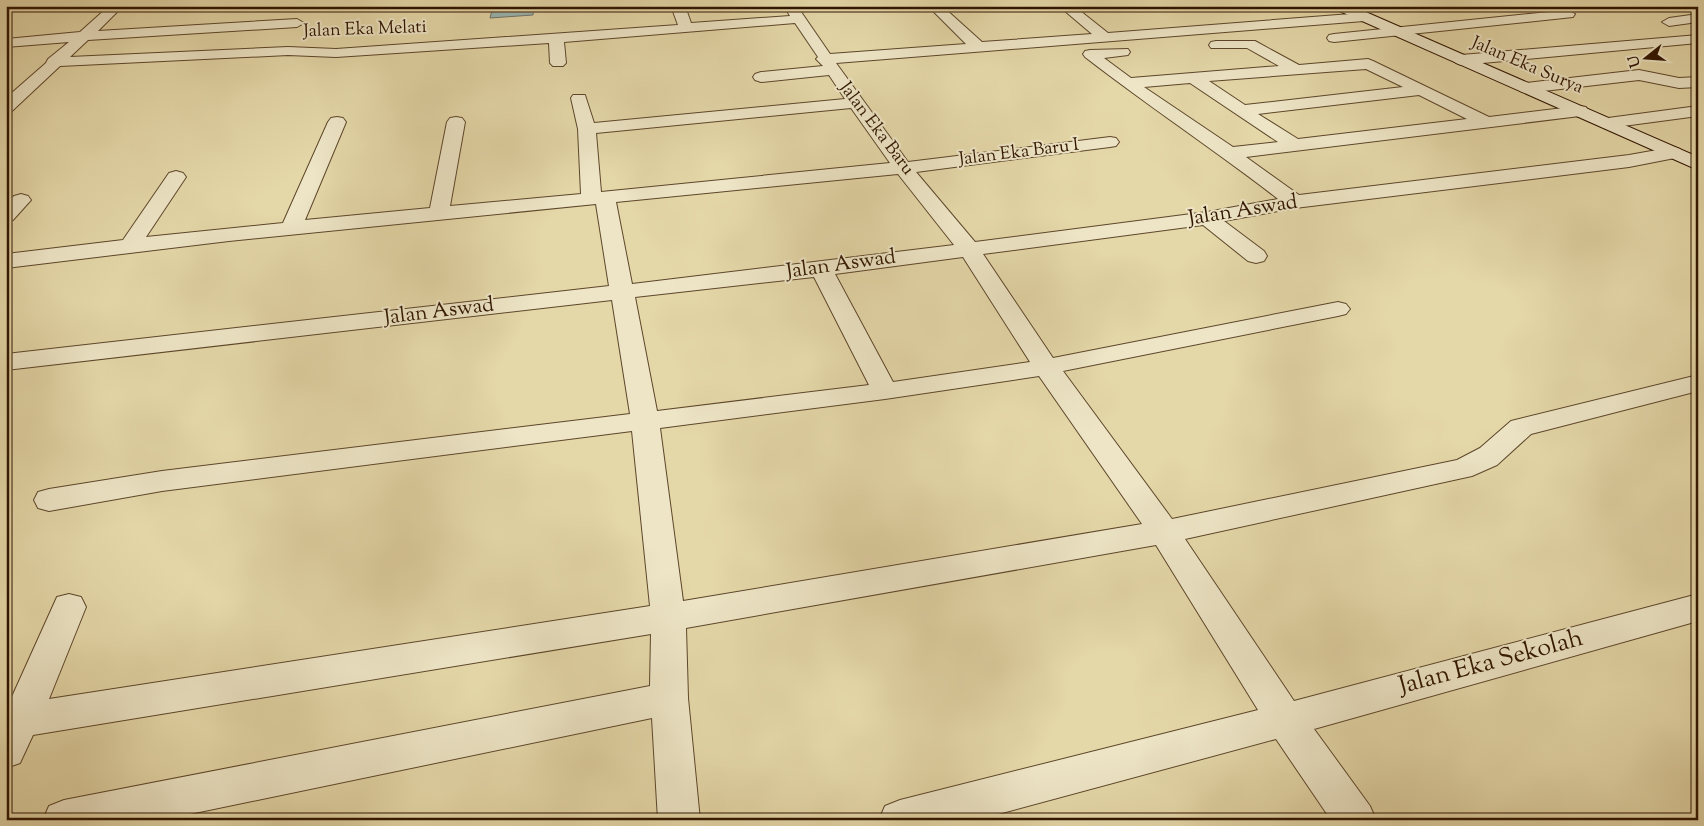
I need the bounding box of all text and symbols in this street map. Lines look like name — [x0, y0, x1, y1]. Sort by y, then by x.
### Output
street label: Jalan Eka Melati — [302, 15, 427, 45]
street label: Jalan Eka Surya — [1466, 30, 1587, 101]
north arrow — [1622, 32, 1672, 82]
text: U — [1624, 52, 1647, 70]
street label: Jalan Eka Baru — [832, 76, 920, 181]
street label: Jalan Eka Baru I — [957, 133, 1081, 173]
street label: Jalan Aswad — [1185, 188, 1300, 235]
street label: Jalan Aswad — [783, 242, 898, 288]
street label: Jalan Aswad — [381, 290, 496, 334]
street label: Jalan Eka Sekolah — [1393, 621, 1588, 705]

